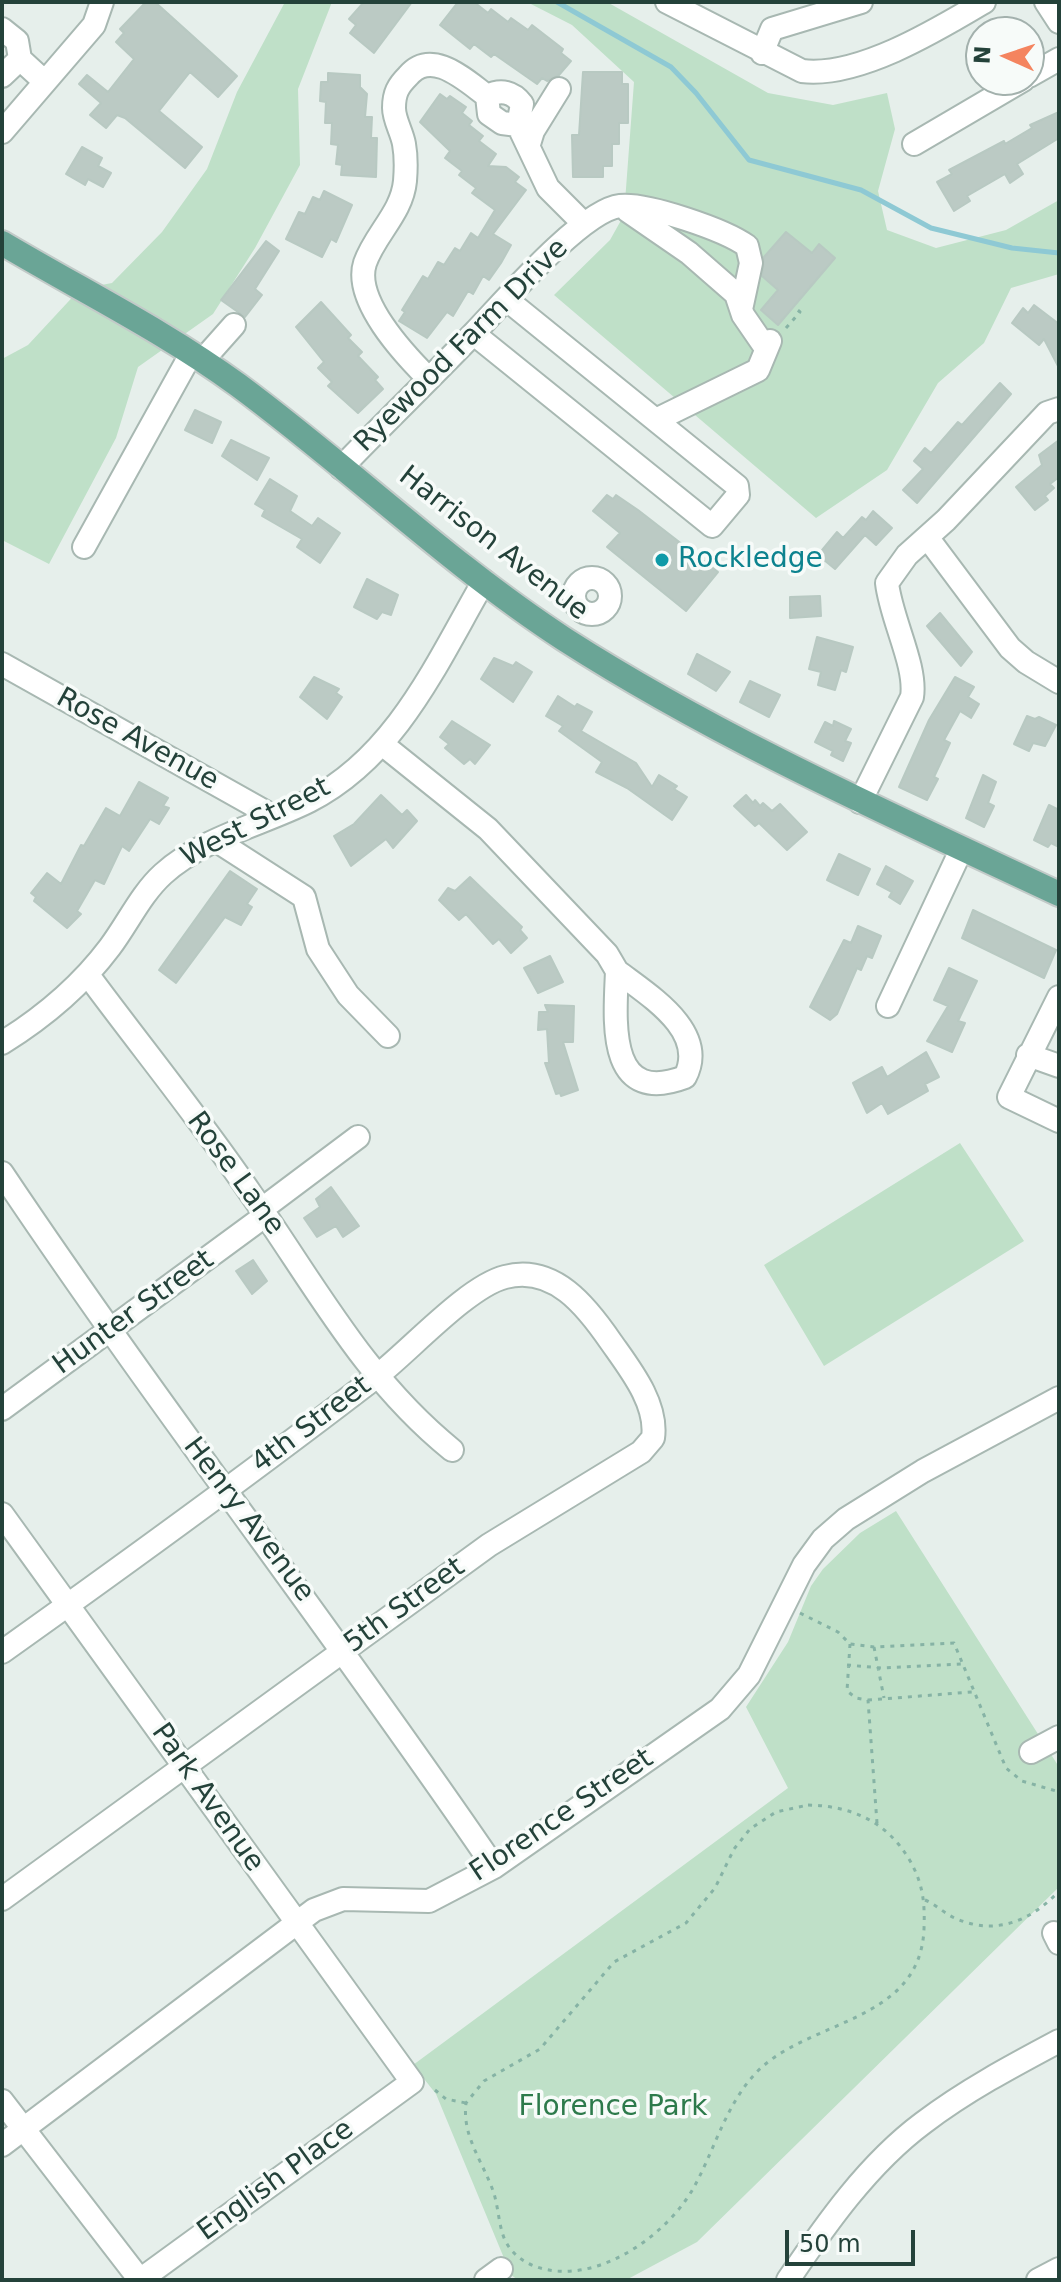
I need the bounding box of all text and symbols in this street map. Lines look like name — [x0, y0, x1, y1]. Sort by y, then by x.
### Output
north arrow — [965, 16, 1045, 96]
text: N — [970, 45, 995, 65]
street label: Ryewood Farm Drive — [348, 232, 576, 460]
street label: Harrison Avenue — [392, 460, 594, 628]
place label: Rockledge — [678, 543, 823, 577]
marker: Rockledge — [653, 551, 671, 569]
street label: Rose Avenue — [50, 682, 224, 798]
street label: West Street — [176, 771, 336, 875]
street label: Rose Lane — [179, 1106, 291, 1242]
street label: Hunter Street — [47, 1243, 221, 1383]
street label: 4th Street — [246, 1369, 378, 1481]
street label: Henry Avenue — [175, 1431, 321, 1609]
street label: 5th Street — [338, 1551, 472, 1661]
street label: Park Avenue — [143, 1717, 271, 1879]
street label: Florence Street — [464, 1742, 660, 1890]
park label: Florence Park — [519, 2091, 707, 2125]
street label: English Place — [192, 2113, 360, 2249]
scale bar — [789, 2214, 919, 2264]
text: 50 m — [799, 2230, 861, 2258]

